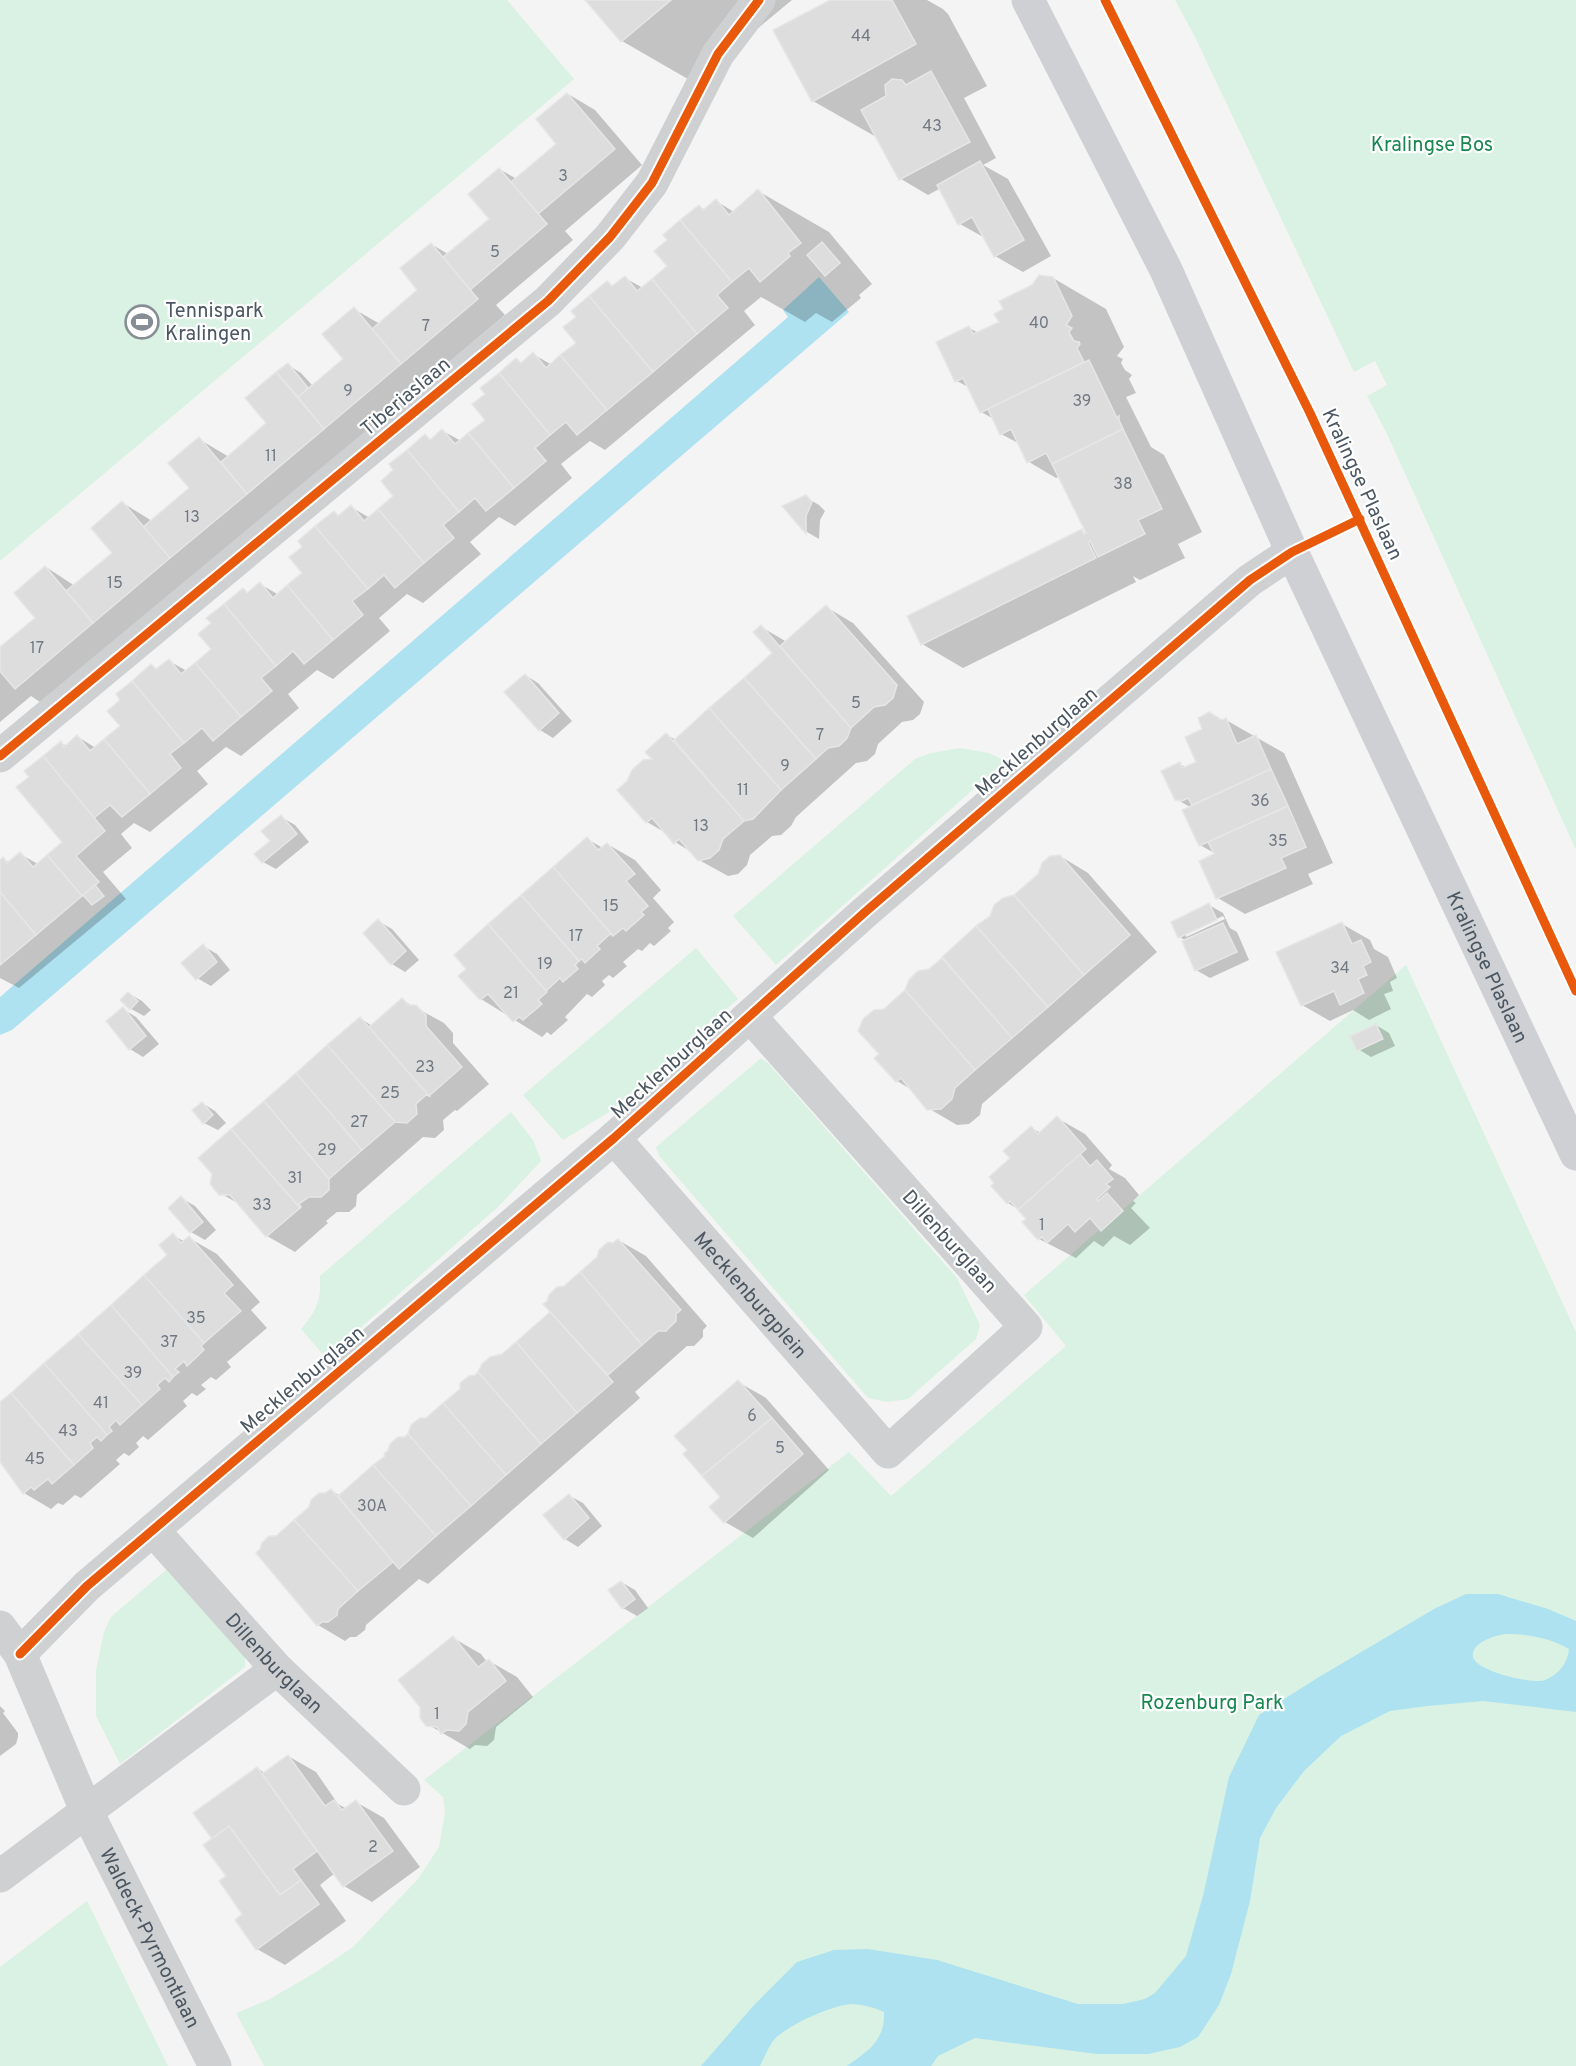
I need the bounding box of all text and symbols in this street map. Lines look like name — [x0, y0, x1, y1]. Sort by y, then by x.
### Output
house number: 44 — [851, 27, 871, 47]
house number: 43 — [922, 117, 942, 137]
park label: Kralingse Bos — [1371, 133, 1493, 159]
house number: 3 — [558, 167, 568, 187]
house number: 5 — [490, 243, 500, 263]
place label: Tennispark Kralingen — [165, 299, 264, 348]
sports icon: Tennispark Kralingen — [124, 304, 160, 340]
house number: 40 — [1029, 314, 1049, 334]
house number: 7 — [422, 317, 430, 337]
street label: Tiberiaslaan — [356, 352, 457, 443]
house number: 9 — [343, 382, 353, 402]
house number: 39 — [1073, 392, 1091, 412]
street label: Kralingse Plaslaan — [1315, 405, 1408, 565]
house number: 11 — [265, 447, 277, 467]
house number: 38 — [1113, 475, 1133, 495]
house number: 13 — [184, 508, 200, 528]
house number: 15 — [107, 574, 123, 594]
house number: 17 — [30, 639, 44, 659]
street label: Mecklenburglaan — [971, 682, 1104, 803]
house number: 5 — [851, 694, 861, 714]
house number: 7 — [816, 726, 824, 746]
house number: 9 — [780, 757, 790, 777]
house number: 11 — [737, 781, 749, 801]
house number: 36 — [1250, 792, 1270, 812]
house number: 13 — [693, 817, 709, 837]
house number: 35 — [1268, 832, 1288, 852]
street label: Kralingse Plaslaan — [1439, 888, 1533, 1048]
house number: 15 — [603, 897, 619, 917]
house number: 17 — [569, 927, 583, 947]
house number: 19 — [537, 955, 553, 975]
house number: 34 — [1330, 959, 1350, 979]
house number: 21 — [503, 984, 519, 1004]
street label: Mecklenburglaan — [606, 1003, 738, 1126]
house number: 23 — [415, 1058, 435, 1078]
house number: 25 — [380, 1084, 400, 1104]
house number: 27 — [350, 1113, 368, 1133]
house number: 29 — [317, 1141, 337, 1161]
house number: 31 — [287, 1169, 303, 1189]
street label: Dillenburglaan — [895, 1185, 1002, 1300]
house number: 33 — [252, 1196, 272, 1216]
house number: 1 — [1039, 1216, 1045, 1236]
street label: Mecklenburgplein — [687, 1227, 812, 1365]
house number: 35 — [186, 1309, 206, 1329]
street label: Mecklenburglaan — [236, 1321, 371, 1440]
house number: 37 — [160, 1333, 178, 1353]
house number: 39 — [124, 1364, 142, 1384]
house number: 41 — [93, 1394, 109, 1414]
house number: 6 — [747, 1407, 757, 1427]
house number: 43 — [58, 1422, 78, 1442]
house number: 5 — [775, 1439, 785, 1459]
house number: 45 — [25, 1450, 45, 1470]
house number: 30A — [357, 1497, 387, 1517]
street label: Dillenburglaan — [218, 1608, 327, 1720]
park label: Rozenburg Park — [1140, 1691, 1284, 1717]
house number: 1 — [434, 1705, 440, 1725]
house number: 2 — [368, 1838, 378, 1858]
street label: Waldeck-Pyrmontlaan — [92, 1844, 205, 2033]

